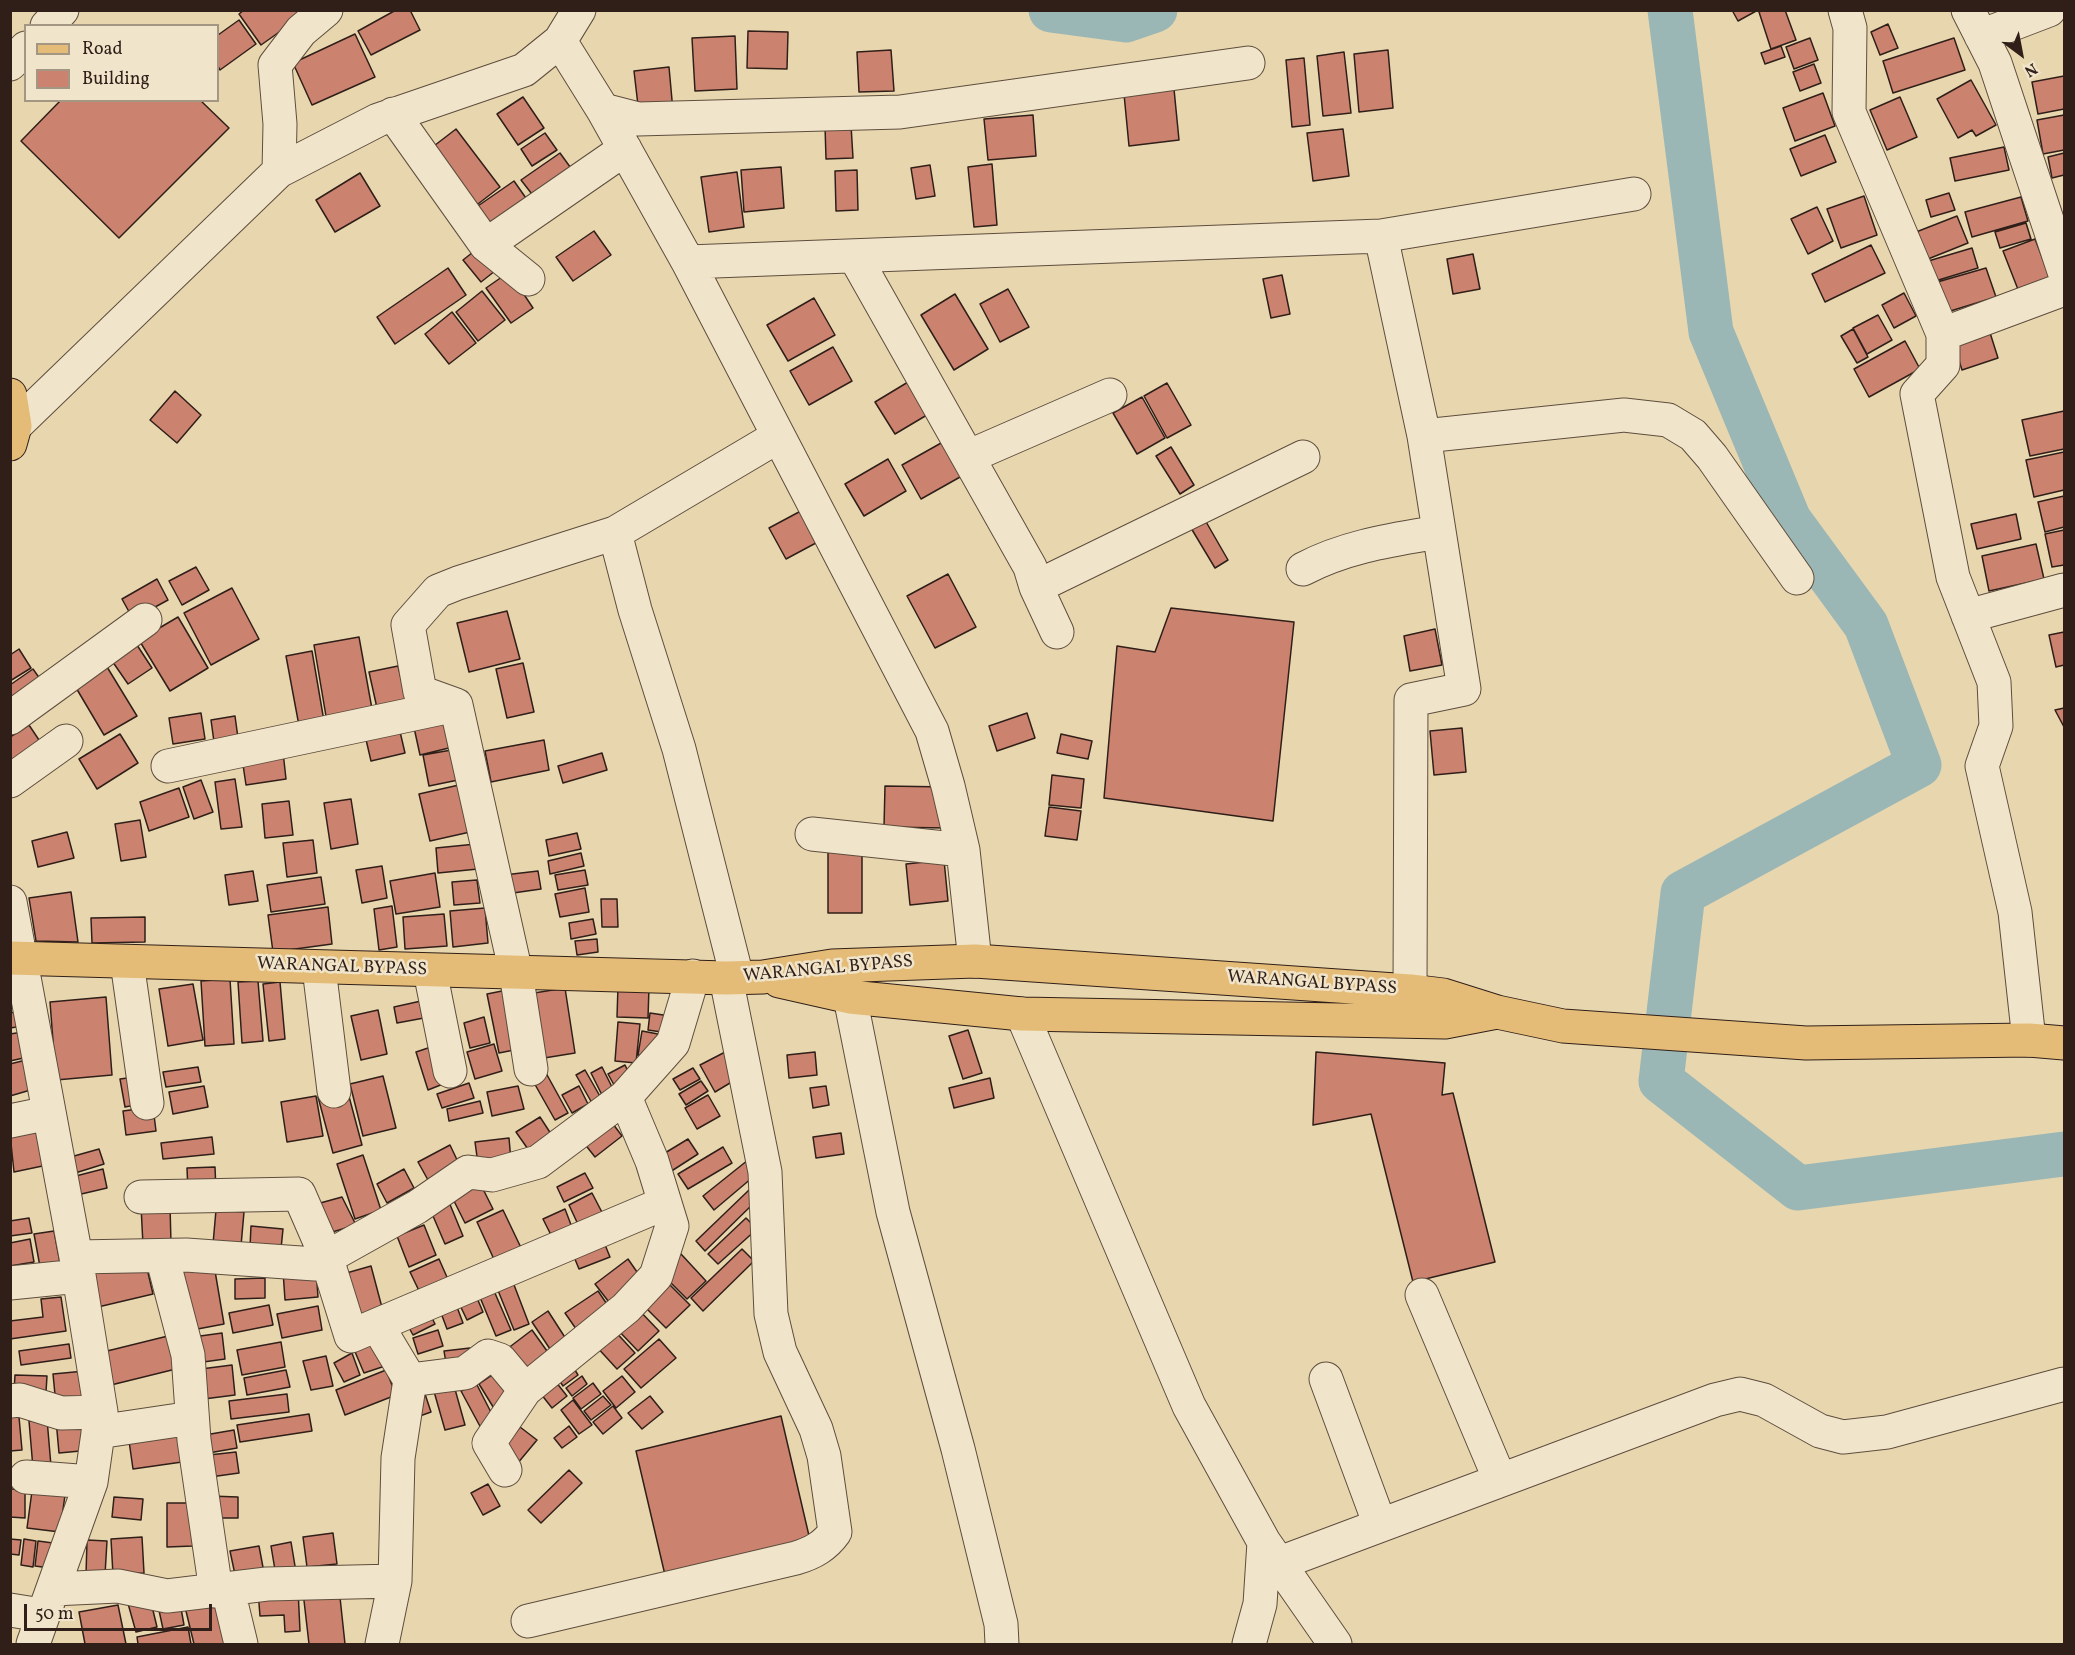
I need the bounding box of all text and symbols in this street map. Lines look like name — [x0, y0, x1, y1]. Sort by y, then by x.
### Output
legend — [24, 24, 219, 102]
north arrow — [1991, 24, 2051, 84]
text: Road — [82, 37, 123, 62]
text: N — [2020, 57, 2041, 82]
text: Building — [82, 67, 150, 92]
street label: WARANGAL BYPASS — [742, 952, 914, 988]
street label: WARANGAL BYPASS — [256, 954, 428, 982]
street label: WARANGAL BYPASS — [1226, 967, 1398, 1001]
scale bar — [27, 1592, 214, 1630]
text: 50 m — [35, 1602, 74, 1627]

